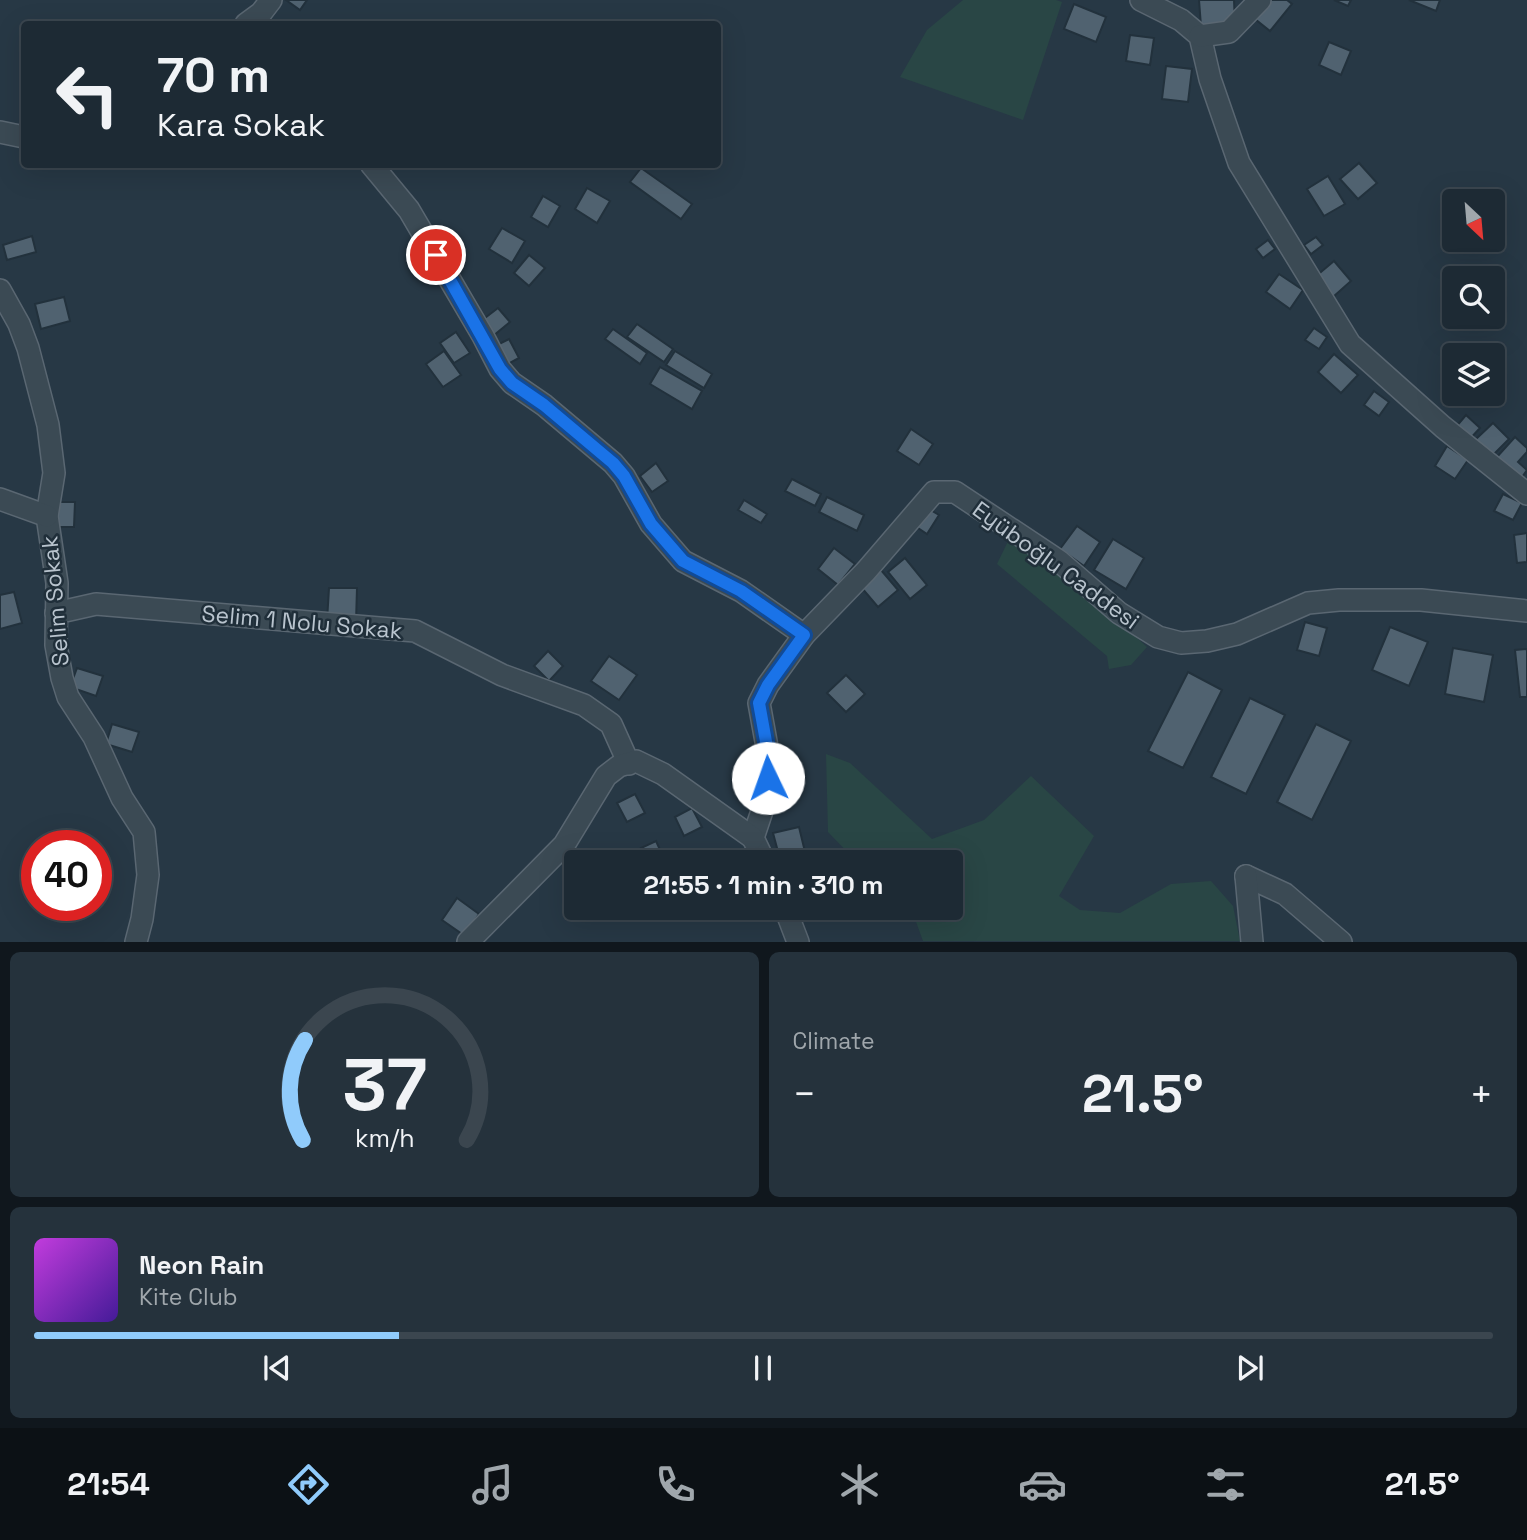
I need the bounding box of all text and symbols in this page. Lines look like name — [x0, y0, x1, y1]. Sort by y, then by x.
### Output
text: 70 m — [157, 44, 270, 106]
icon: left — [42, 49, 133, 140]
text: Kara Sokak — [157, 105, 325, 145]
north arrow — [1442, 189, 1505, 252]
map controls — [1442, 189, 1505, 406]
pin — [406, 225, 466, 285]
icon: arrive — [417, 236, 455, 274]
button: search — [1442, 266, 1505, 329]
button: layers — [1442, 343, 1505, 406]
street label: Eyüboğlu Caddesi — [967, 494, 1145, 636]
street label: Selim Sokak — [34, 535, 76, 667]
street label: Selim 1 Nolu Sokak — [200, 598, 404, 646]
position arrow — [731, 741, 805, 815]
speed limit sign: 40 — [21, 830, 112, 921]
text: 21:55 · 1 min · 310 m — [643, 868, 884, 902]
text: Climate — [793, 1026, 875, 1056]
text: 37 — [342, 1039, 427, 1132]
text: 21.5° — [1082, 1061, 1204, 1127]
text: − — [793, 1070, 816, 1118]
text: + — [1469, 1070, 1493, 1118]
text: km/h — [354, 1122, 414, 1154]
text: Neon Rain — [139, 1248, 264, 1282]
text: Kite Club — [139, 1282, 238, 1312]
icon: previous — [258, 1349, 296, 1387]
icon: pause — [744, 1349, 782, 1387]
icon: next — [1231, 1349, 1269, 1387]
icon: directions — [284, 1460, 333, 1509]
icon: music — [468, 1460, 517, 1509]
icon: phone — [651, 1460, 700, 1509]
icon: climate — [835, 1460, 884, 1509]
icon: car — [1018, 1460, 1067, 1509]
icon: filters — [1201, 1460, 1250, 1509]
text: 21:54 — [67, 1464, 150, 1504]
text: 21.5° — [1385, 1464, 1460, 1504]

